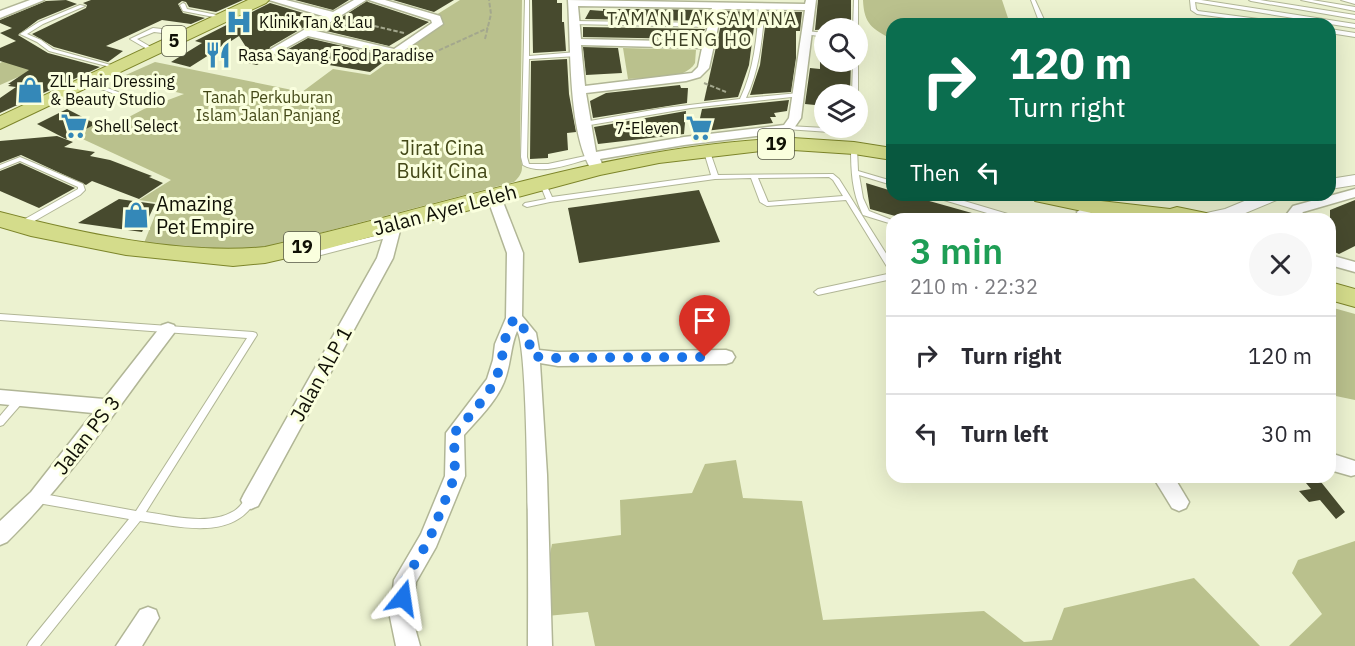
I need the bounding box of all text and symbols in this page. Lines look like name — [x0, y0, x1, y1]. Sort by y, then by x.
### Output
hospital icon: Klinik Tan & Lau — [224, 7, 254, 37]
district label: TAMAN LAKSAMANA CHENG HO — [607, 7, 797, 51]
place label: Klinik Tan & Lau — [259, 12, 373, 32]
map controls — [814, 18, 868, 138]
button: search — [814, 18, 868, 72]
road number: 5 — [162, 26, 186, 56]
text: 120 m — [1009, 36, 1132, 91]
restaurant icon: Rasa Sayang Food Paradise — [203, 40, 233, 70]
icon: right — [910, 42, 988, 120]
place label: Rasa Sayang Food Paradise — [238, 45, 434, 65]
place label: ZLL Hair Dressing & Beauty Studio — [50, 71, 175, 109]
shop icon: ZLL Hair Dressing & Beauty Studio — [15, 75, 45, 105]
button: layers — [814, 84, 868, 138]
park label: Tanah Perkuburan Islam Jalan Panjang — [196, 87, 341, 125]
text: Turn right — [1009, 89, 1126, 124]
supermarket icon: Shell Select — [59, 111, 89, 141]
supermarket icon: 7-Eleven — [684, 113, 714, 143]
place label: Shell Select — [94, 116, 178, 136]
place label: 7-Eleven — [615, 118, 679, 138]
road number: 19 — [758, 129, 794, 159]
park label: Jirat Cina Bukit Cina — [396, 134, 488, 184]
icon: left — [972, 156, 1005, 189]
text: Then — [910, 158, 960, 187]
street label: Jalan Ayer Leleh — [370, 177, 519, 242]
place label: Amazing Pet Empire — [156, 190, 254, 240]
shop icon: Amazing Pet Empire — [121, 200, 151, 230]
text: 3 min — [910, 227, 1003, 274]
road number: 19 — [284, 232, 320, 262]
button: close — [1249, 233, 1312, 296]
text: 210 m · 22:32 — [910, 273, 1038, 300]
pin — [679, 295, 730, 357]
icon: arrive — [688, 304, 721, 337]
street label: Jalan ALP 1 — [283, 321, 358, 426]
icon: right — [910, 339, 943, 372]
text: Turn right — [961, 341, 1062, 370]
text: 120 m — [1248, 341, 1312, 370]
street label: Jalan PS 3 — [47, 390, 126, 480]
icon: left — [910, 417, 943, 450]
text: Turn left — [961, 419, 1049, 448]
text: 30 m — [1261, 419, 1312, 448]
position arrow — [371, 566, 435, 630]

